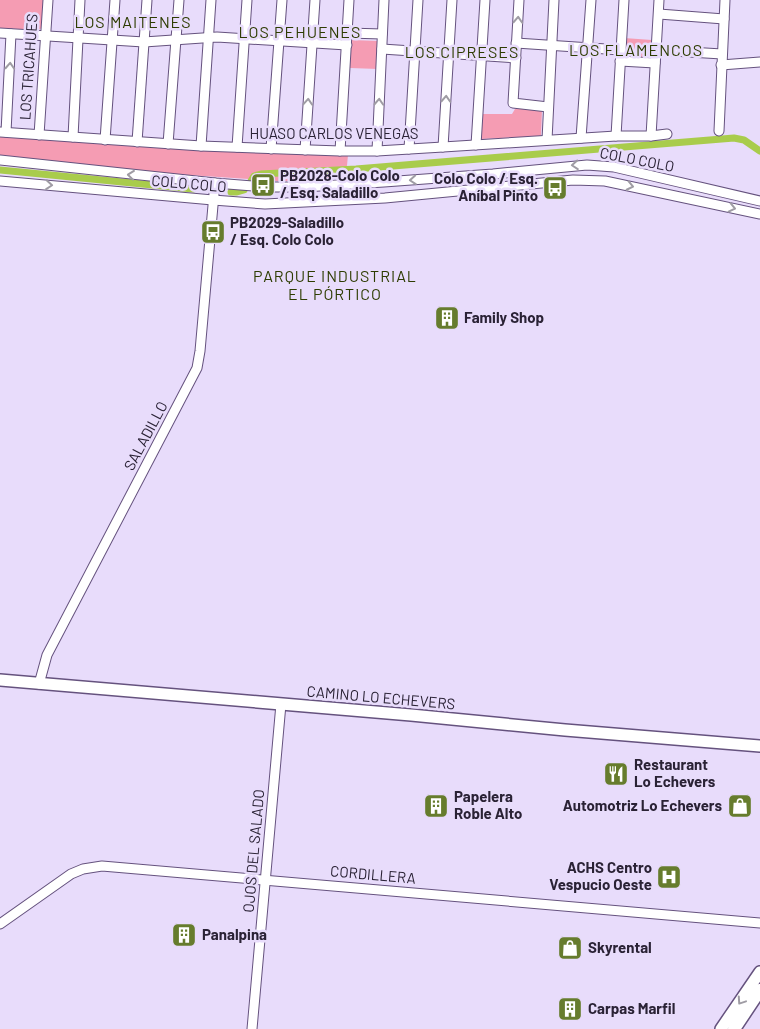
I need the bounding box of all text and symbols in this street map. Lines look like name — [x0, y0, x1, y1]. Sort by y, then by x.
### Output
district label: LOS MAITENES — [74, 12, 192, 31]
street label: LOS TRICAHUES — [15, 13, 41, 121]
one-way arrow — [512, 15, 523, 23]
district label: LOS PEHUENES — [239, 22, 361, 41]
district label: LOS FLAMENCOS — [569, 40, 703, 59]
district label: LOS CIPRESES — [405, 42, 519, 61]
one-way arrow — [4, 62, 15, 70]
one-way arrow — [440, 94, 451, 102]
one-way arrow — [303, 97, 314, 105]
one-way arrow — [374, 98, 385, 106]
street label: HUASO CARLOS VENEGAS — [249, 124, 419, 142]
street label: COLO COLO — [598, 143, 676, 175]
one-way arrow — [571, 160, 579, 171]
place label: PB2028-Colo Colo / Esq. Saladillo — [280, 166, 400, 201]
one-way arrow — [127, 169, 135, 180]
place label: Colo Colo / Esq. Aníbal Pinto — [434, 169, 538, 204]
street label: COLO COLO — [151, 171, 227, 195]
bus stop icon: PB2028-Colo Colo / Esq. Saladillo — [250, 172, 276, 198]
one-way arrow — [409, 174, 417, 185]
bus stop icon: Colo Colo / Esq. Aníbal Pinto — [542, 175, 568, 201]
one-way arrow — [45, 179, 53, 190]
one-way arrow — [626, 180, 635, 191]
one-way arrow — [727, 202, 736, 213]
place label: PB2029-Saladillo / Esq. Colo Colo — [230, 213, 344, 248]
bus stop icon: PB2029-Saladillo / Esq. Colo Colo — [200, 219, 226, 245]
district label: PARQUE INDUSTRIAL EL PÓRTICO — [253, 266, 417, 303]
building icon: Family Shop — [434, 305, 460, 331]
place label: Family Shop — [464, 308, 544, 326]
street label: SALADILLO — [119, 398, 171, 473]
street label: CAMINO LO ECHEVERS — [306, 682, 456, 712]
place label: Restaurant Lo Echevers — [634, 755, 716, 790]
restaurant icon: Restaurant Lo Echevers — [603, 761, 629, 787]
place label: Papelera Roble Alto — [454, 787, 522, 822]
street label: OJOS DEL SALADO — [239, 788, 267, 913]
building icon: Papelera Roble Alto — [423, 793, 449, 819]
shop icon: Automotriz Lo Echevers — [727, 793, 753, 819]
place label: Automotriz Lo Echevers — [563, 796, 722, 814]
place label: ACHS Centro Vespucio Oeste — [549, 858, 652, 893]
street label: CORDILLERA — [330, 861, 417, 887]
hospital icon: ACHS Centro Vespucio Oeste — [656, 864, 682, 890]
building icon: Panalpina — [171, 922, 197, 948]
place label: Panalpina — [202, 925, 267, 943]
shop icon: Skyrental — [557, 935, 583, 961]
place label: Skyrental — [588, 938, 652, 956]
one-way arrow — [738, 995, 747, 1004]
building icon: Carpas Marfil — [557, 996, 583, 1022]
place label: Carpas Marfil — [588, 999, 675, 1017]

